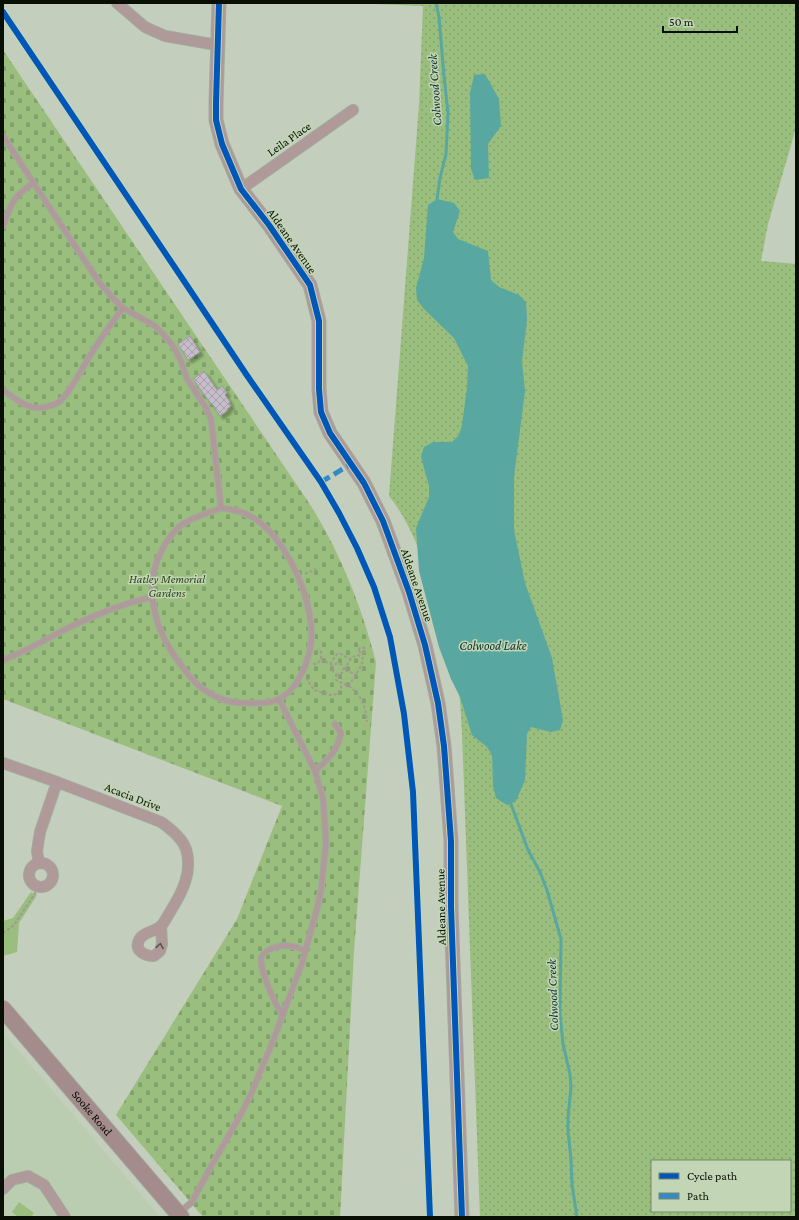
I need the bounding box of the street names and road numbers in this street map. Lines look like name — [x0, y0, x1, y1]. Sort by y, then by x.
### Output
street label: Leila Place — [264, 119, 314, 159]
street label: Aldeane Avenue — [264, 206, 320, 276]
street label: Aldeane Avenue — [398, 547, 436, 623]
street label: Acacia Drive — [103, 780, 163, 814]
street label: Aldeane Avenue — [433, 869, 449, 945]
street label: Sooke Road — [69, 1088, 116, 1139]

